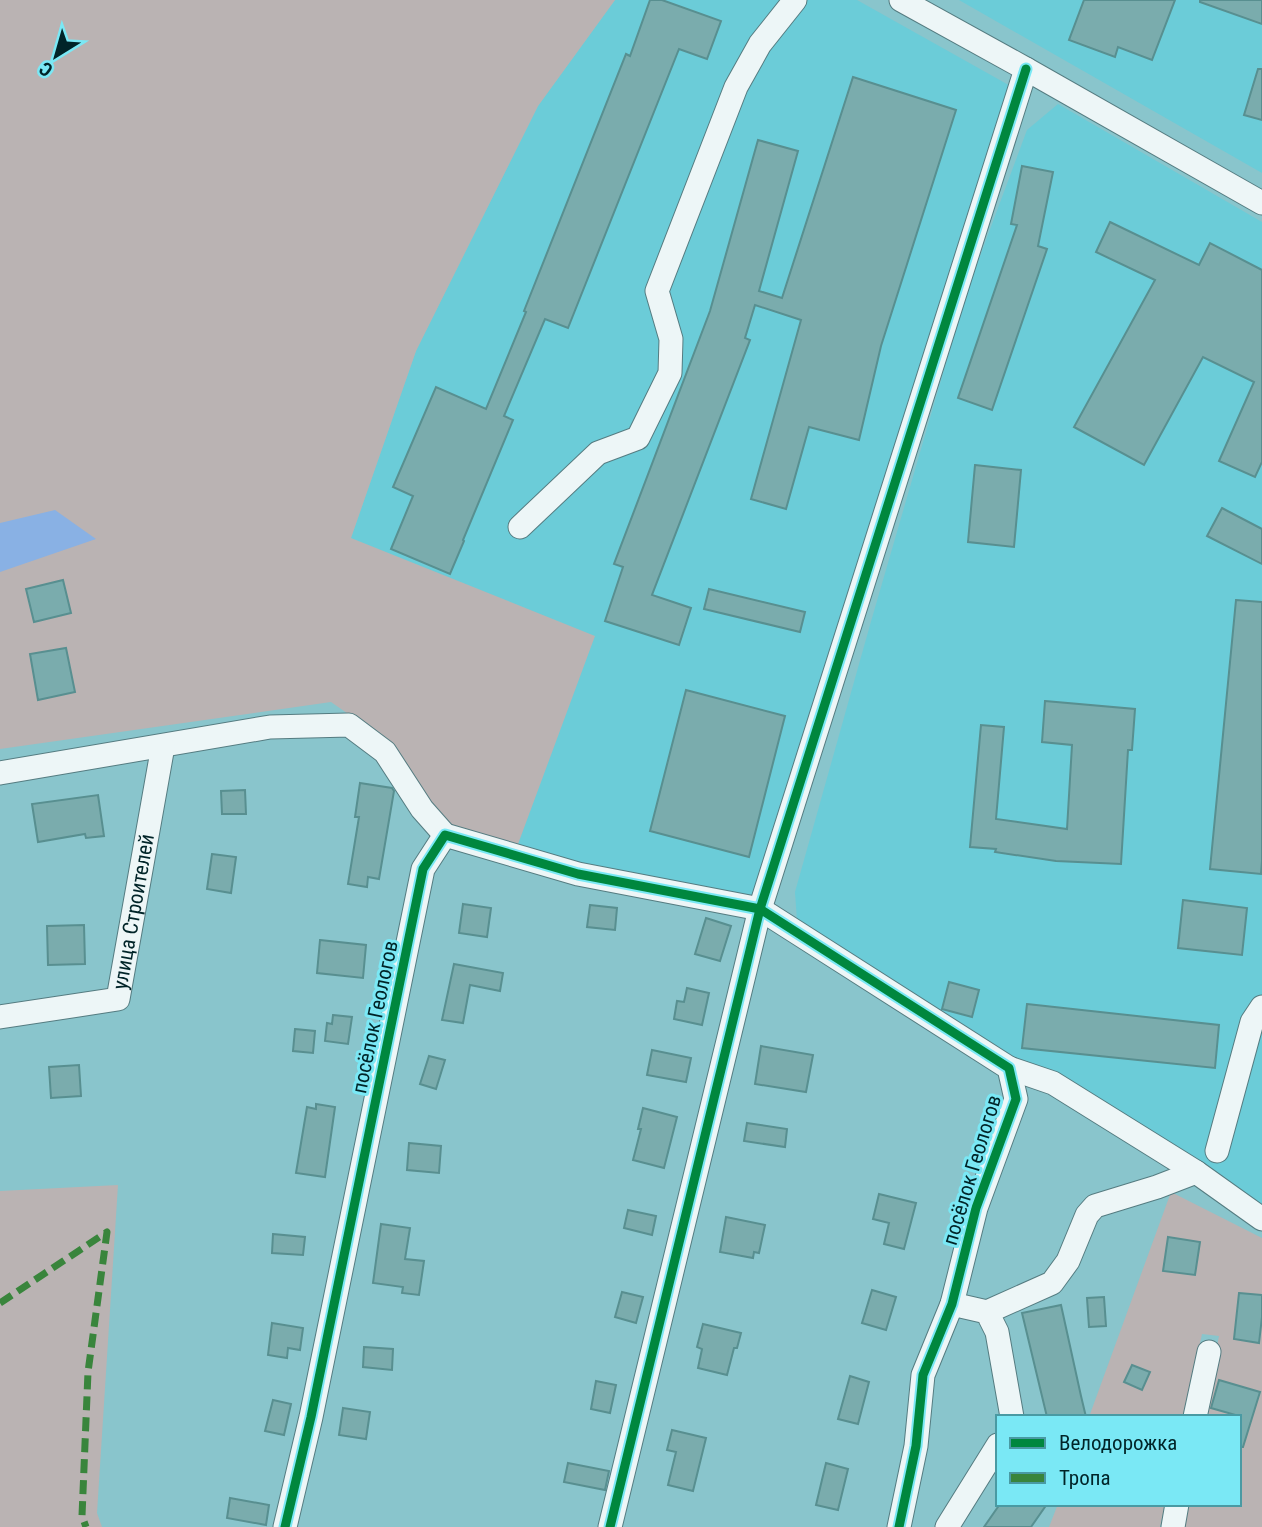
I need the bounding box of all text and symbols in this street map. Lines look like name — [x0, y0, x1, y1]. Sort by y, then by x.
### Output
north arrow — [21, 21, 91, 91]
text: С — [35, 57, 57, 82]
street label: улица Строителей — [108, 832, 159, 991]
street label: посёлок Геологов — [347, 938, 403, 1096]
street label: посёлок Геологов — [938, 1092, 1006, 1248]
legend — [996, 1415, 1241, 1506]
text: Велодорожка — [1059, 1431, 1177, 1455]
text: Тропа — [1059, 1466, 1110, 1490]

